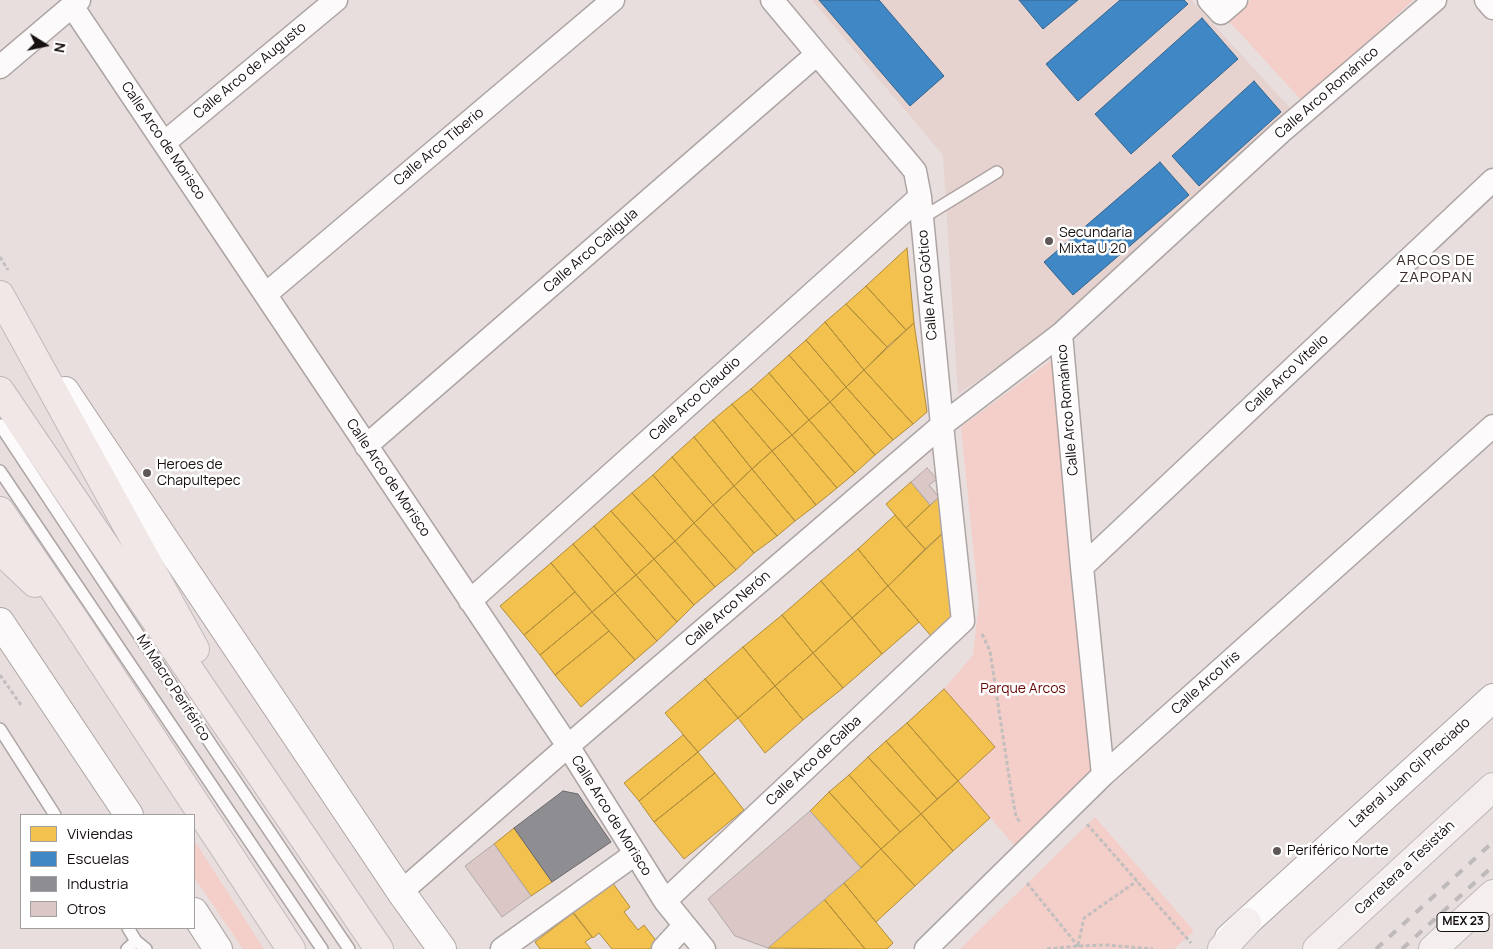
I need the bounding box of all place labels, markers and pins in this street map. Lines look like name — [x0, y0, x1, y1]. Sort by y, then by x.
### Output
place label: Secundaria Mixta U 20 — [1059, 225, 1132, 258]
marker: Secundaria Mixta U 20 — [1043, 235, 1055, 247]
place label: Heroes de Chapultepec — [157, 457, 241, 490]
marker: Heroes de Chapultepec — [141, 467, 153, 479]
place label: Periférico Norte — [1287, 843, 1388, 859]
marker: Periférico Norte — [1271, 845, 1283, 857]

